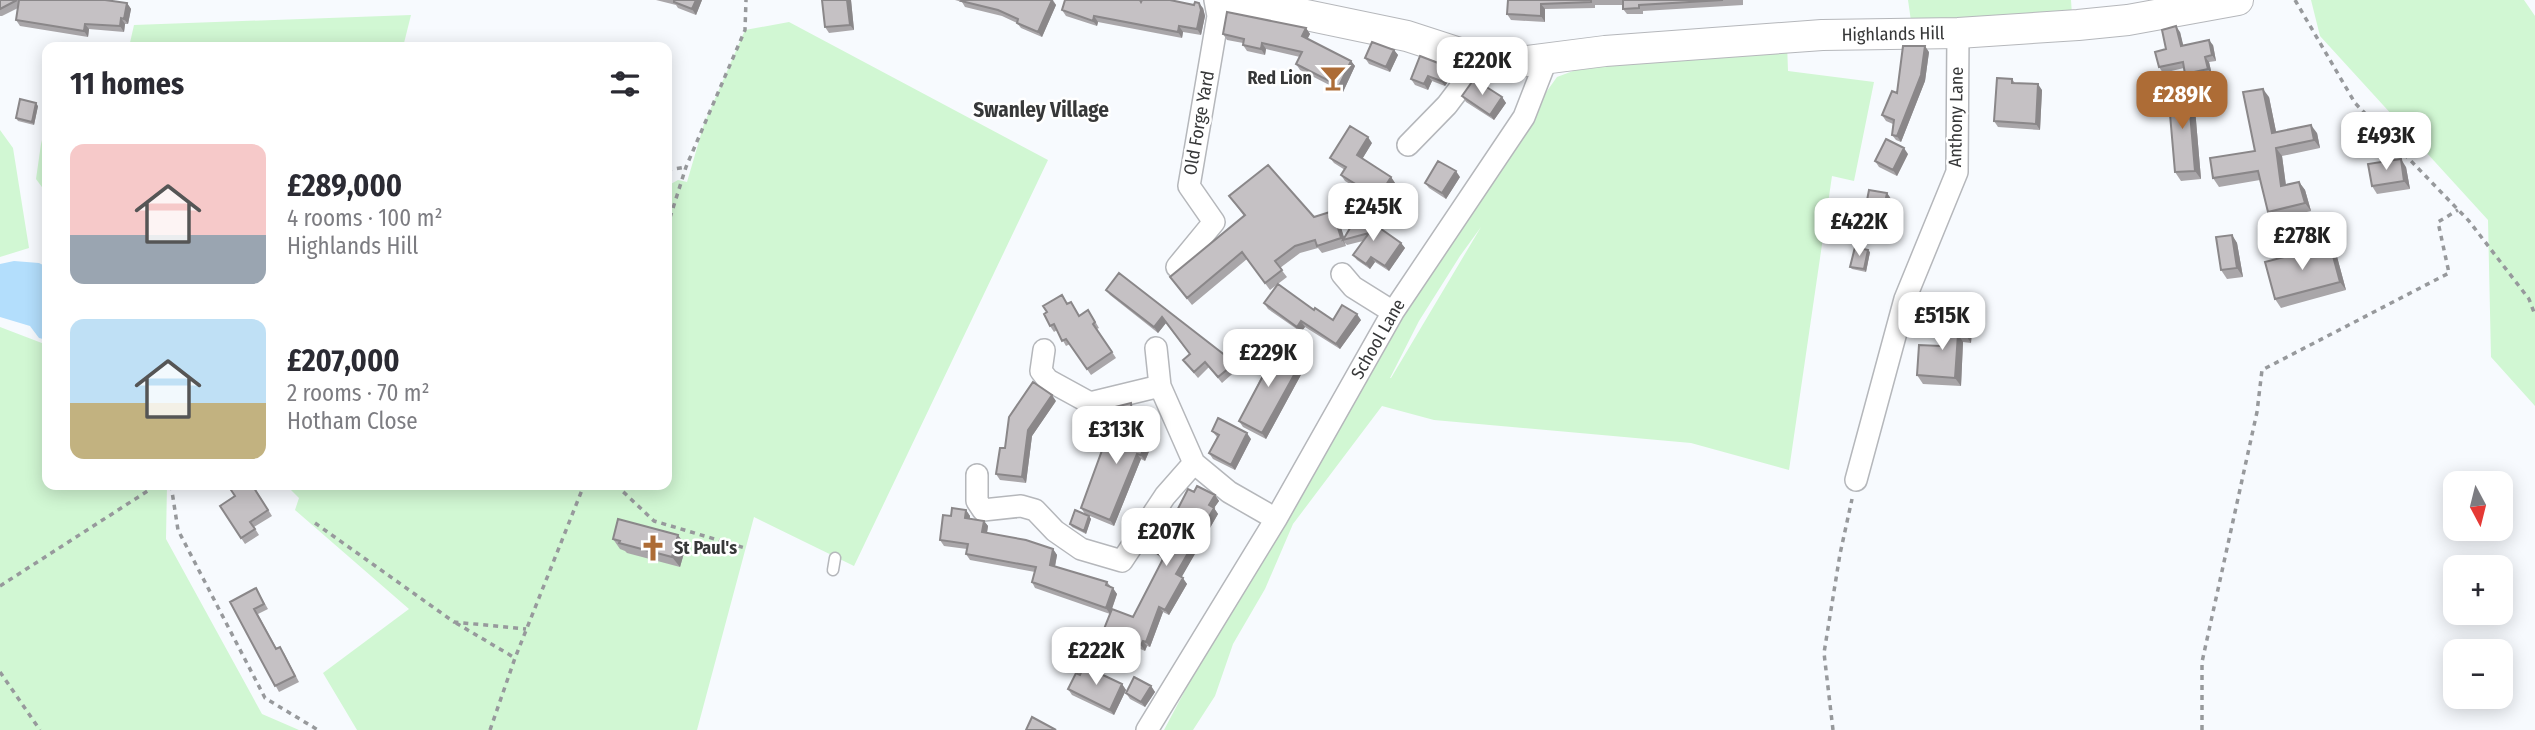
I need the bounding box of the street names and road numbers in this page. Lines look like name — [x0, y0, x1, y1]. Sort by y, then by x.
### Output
street label: Highlands Hill — [1841, 22, 1945, 46]
street label: Anthony Lane — [1944, 66, 1968, 167]
street label: Old Forge Yard — [1179, 69, 1219, 177]
street label: School Lane — [1346, 295, 1410, 383]

